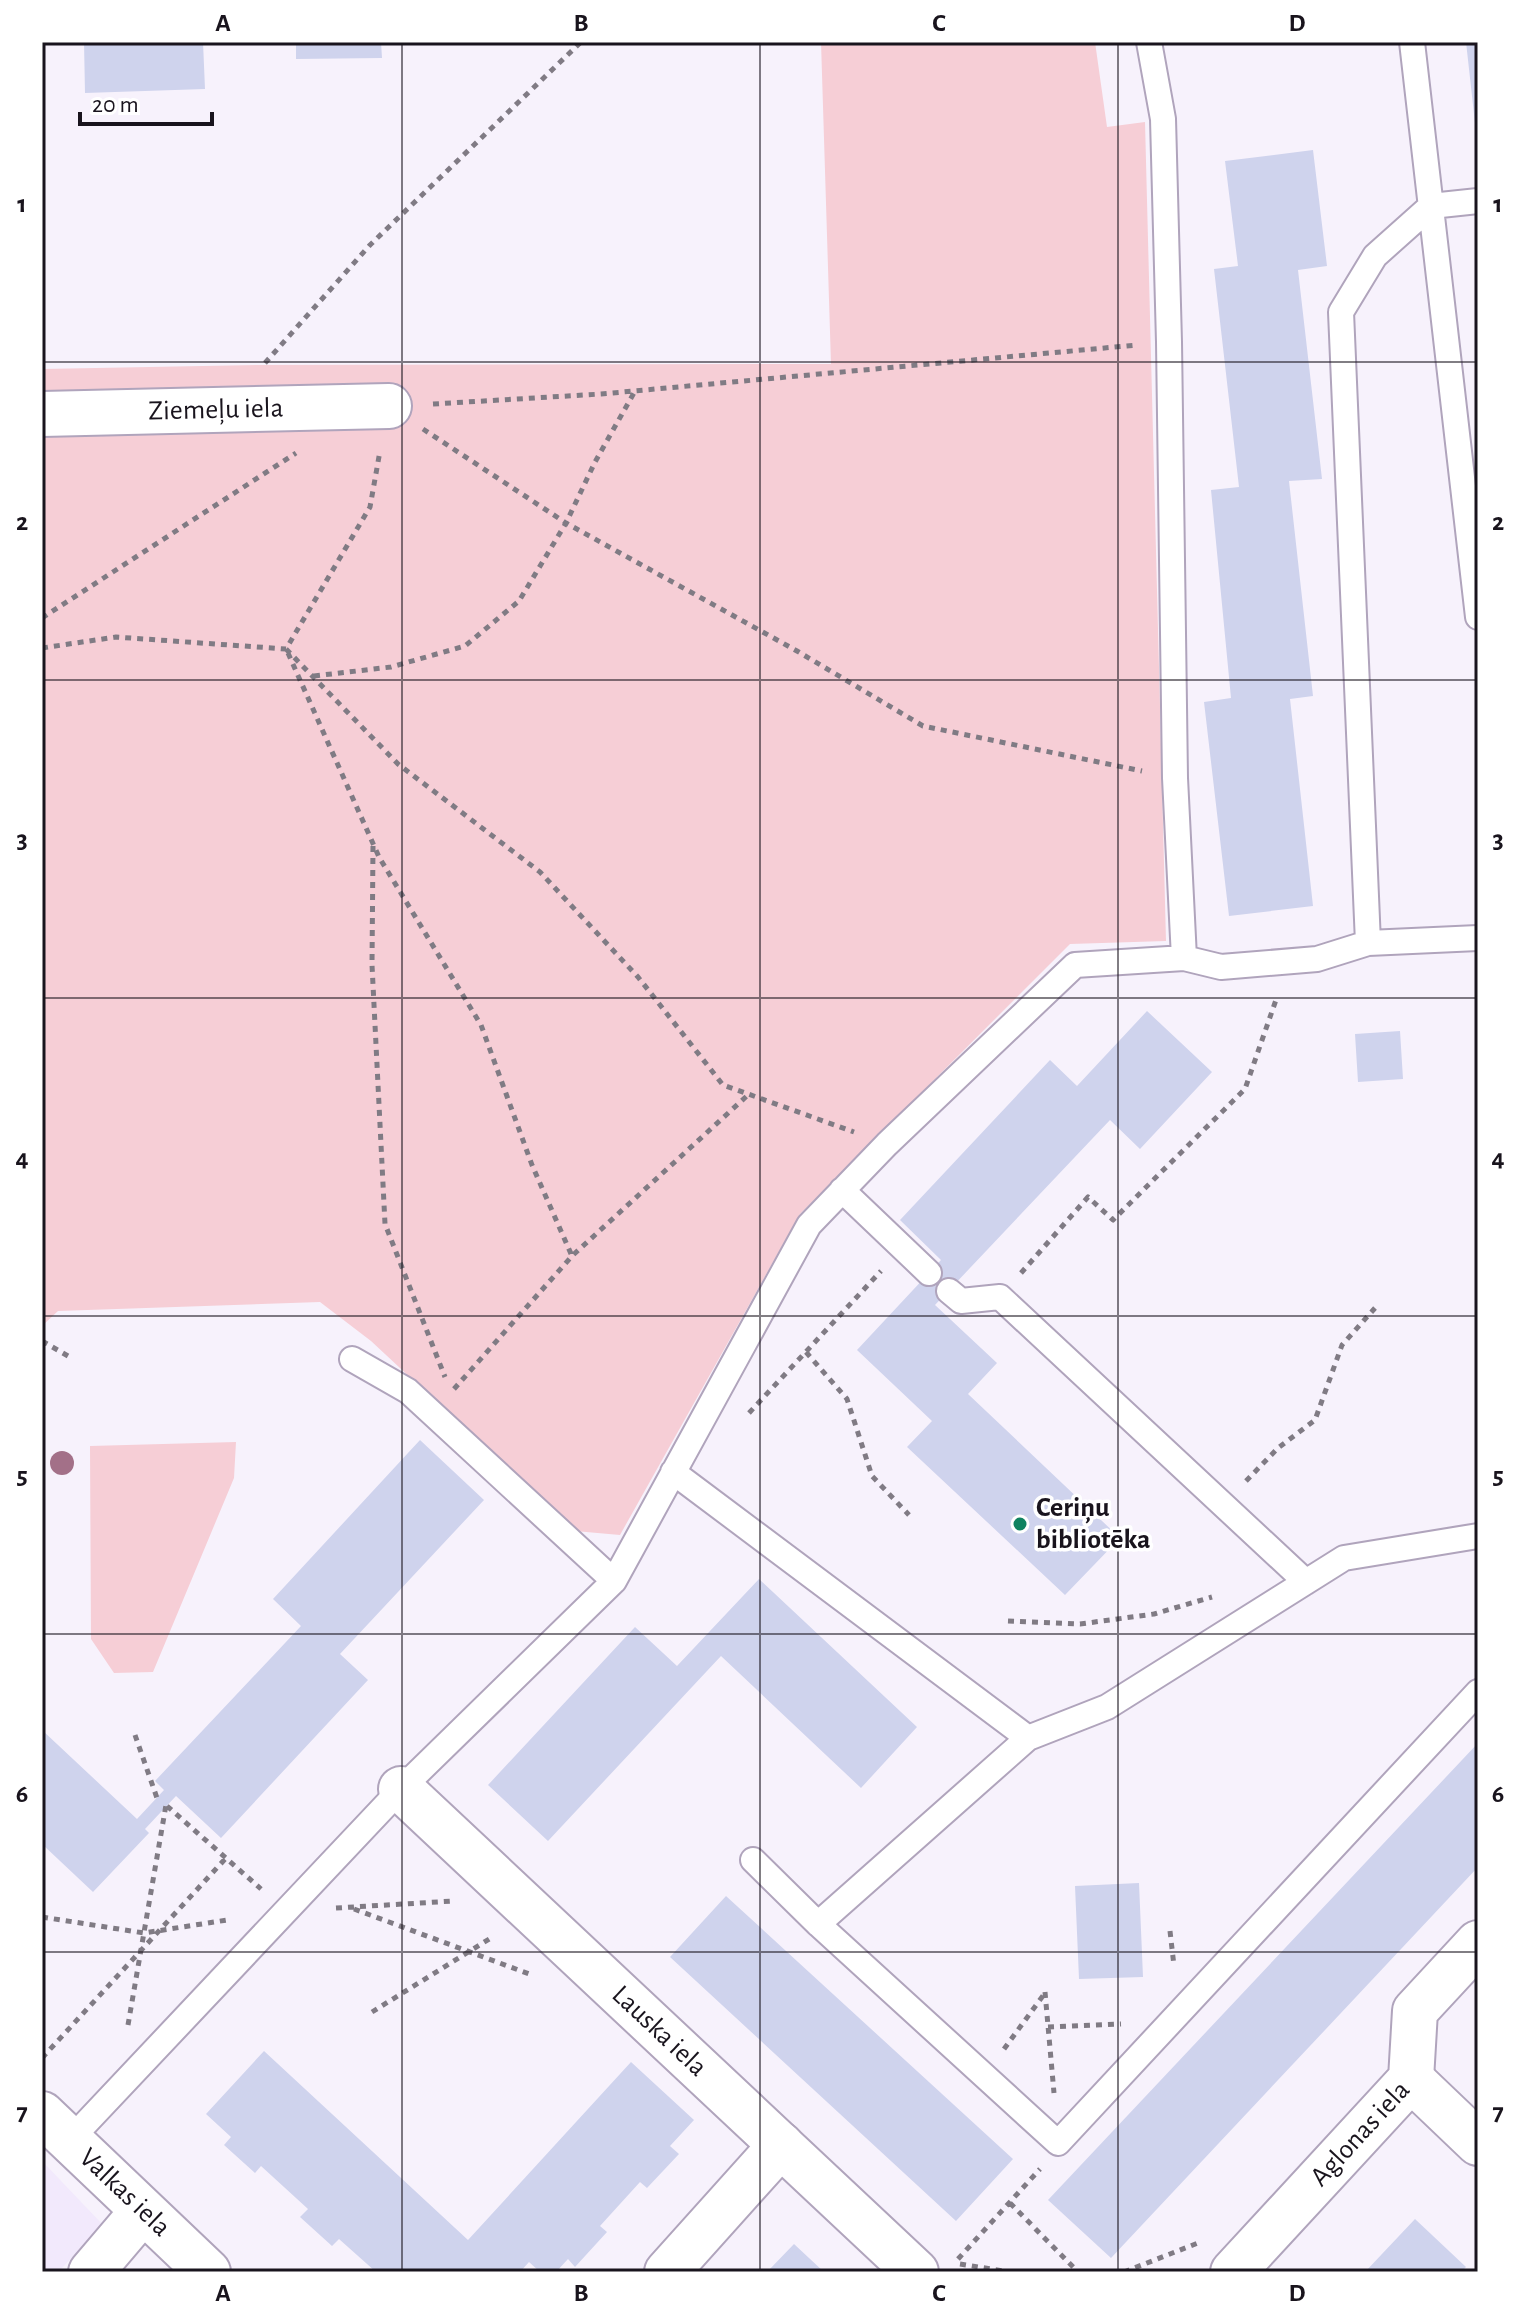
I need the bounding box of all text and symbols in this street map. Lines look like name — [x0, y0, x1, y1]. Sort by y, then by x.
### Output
text: A — [215, 10, 231, 36]
text: B — [573, 10, 589, 36]
text: C — [932, 10, 946, 36]
text: D — [1288, 10, 1306, 36]
scale bar — [80, 76, 212, 126]
text: 20 m — [92, 93, 139, 117]
text: 1 — [17, 191, 27, 217]
text: 1 — [1493, 191, 1503, 217]
street label: Ziemeļu iela — [148, 394, 284, 426]
text: 2 — [16, 509, 28, 535]
text: 2 — [1492, 509, 1504, 535]
text: 3 — [16, 827, 28, 853]
text: 3 — [1492, 827, 1504, 853]
text: 4 — [15, 1145, 29, 1171]
text: 4 — [1491, 1145, 1505, 1171]
text: 5 — [16, 1463, 28, 1489]
text: 5 — [1492, 1463, 1504, 1489]
place label: Ceriņu bibliotēka — [1036, 1494, 1150, 1554]
marker: Ceriņu bibliotēka — [1011, 1515, 1029, 1533]
text: 6 — [16, 1781, 28, 1807]
text: 6 — [1492, 1781, 1504, 1807]
street label: Lauska iela — [606, 1980, 712, 2082]
street label: Aglonas iela — [1305, 2076, 1416, 2192]
text: 7 — [16, 2099, 28, 2125]
text: 7 — [1492, 2099, 1504, 2125]
street label: Valkas iela — [74, 2143, 176, 2242]
text: A — [215, 2280, 231, 2306]
text: B — [573, 2280, 589, 2306]
text: C — [932, 2280, 946, 2306]
text: D — [1288, 2280, 1306, 2306]

